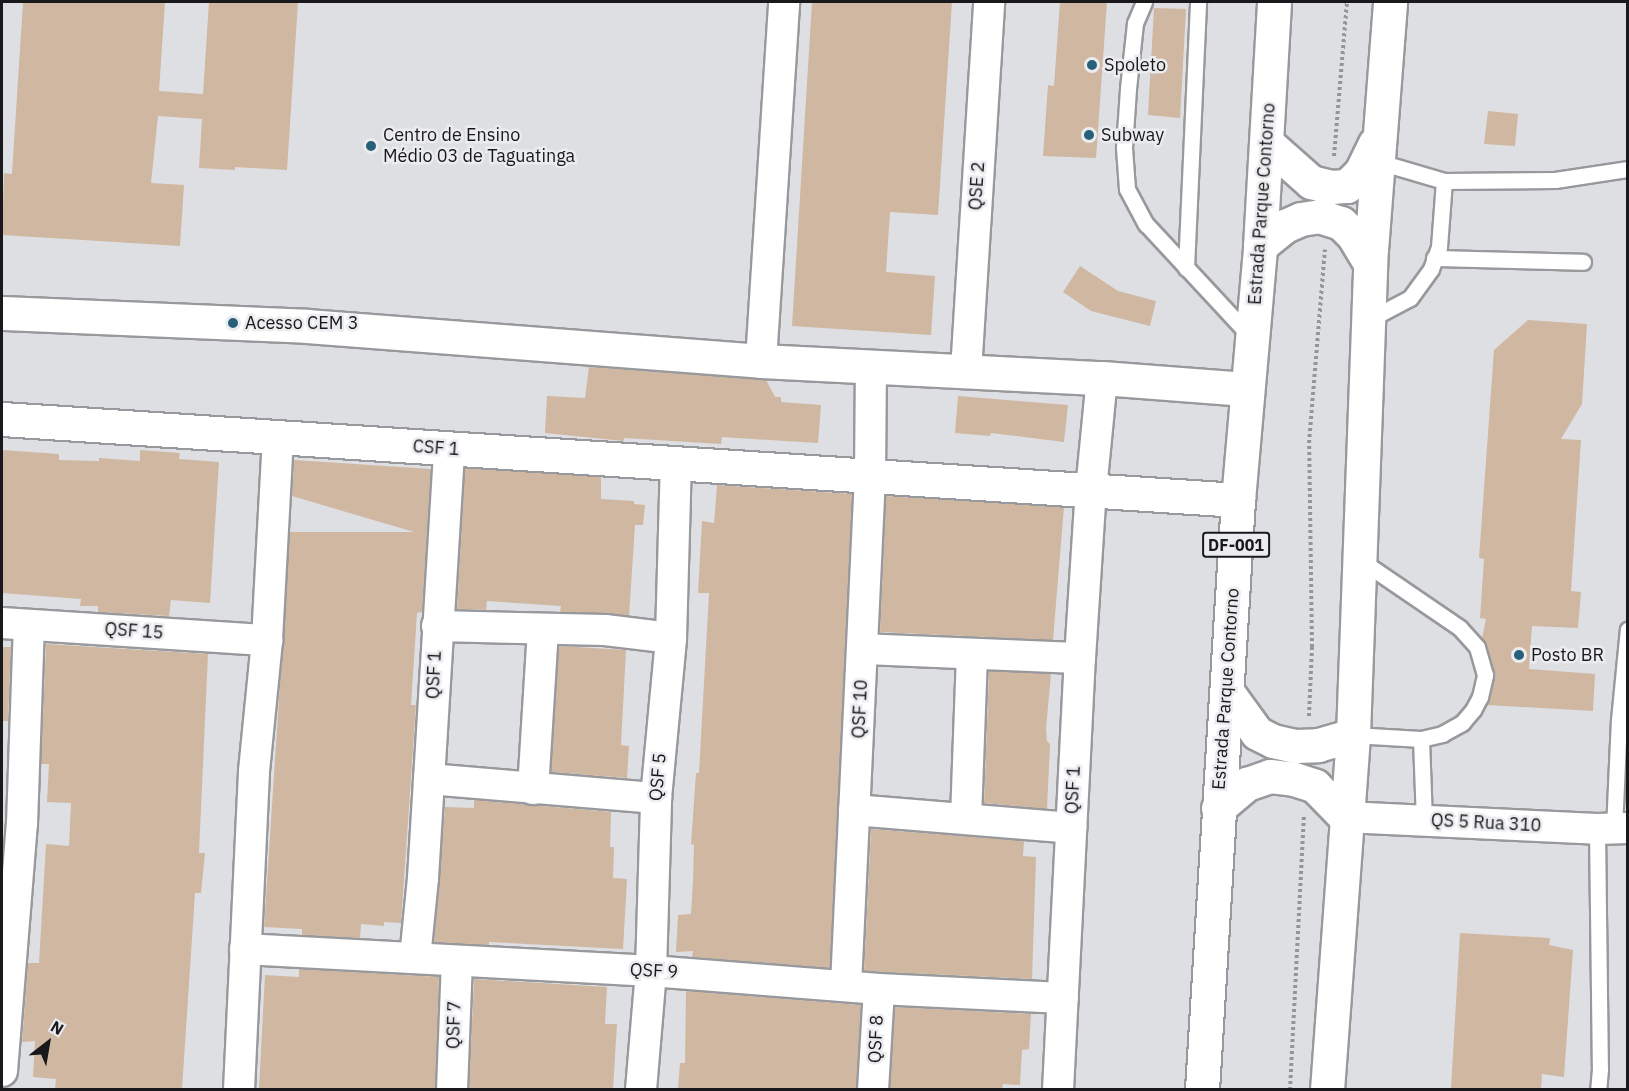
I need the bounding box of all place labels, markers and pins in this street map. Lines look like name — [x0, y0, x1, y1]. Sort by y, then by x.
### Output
place label: Spoleto — [1104, 54, 1166, 76]
marker: Spoleto — [1085, 58, 1099, 72]
place label: Subway — [1101, 124, 1164, 146]
place label: Centro de Ensino Médio 03 de Taguatinga — [383, 125, 575, 168]
marker: Subway — [1082, 128, 1096, 142]
marker: Centro de Ensino Médio 03 de Taguatinga — [364, 139, 378, 153]
place label: Acesso CEM 3 — [245, 312, 358, 334]
marker: Acesso CEM 3 — [226, 316, 240, 330]
place label: Posto BR — [1531, 644, 1604, 666]
marker: Posto BR — [1512, 648, 1526, 662]

